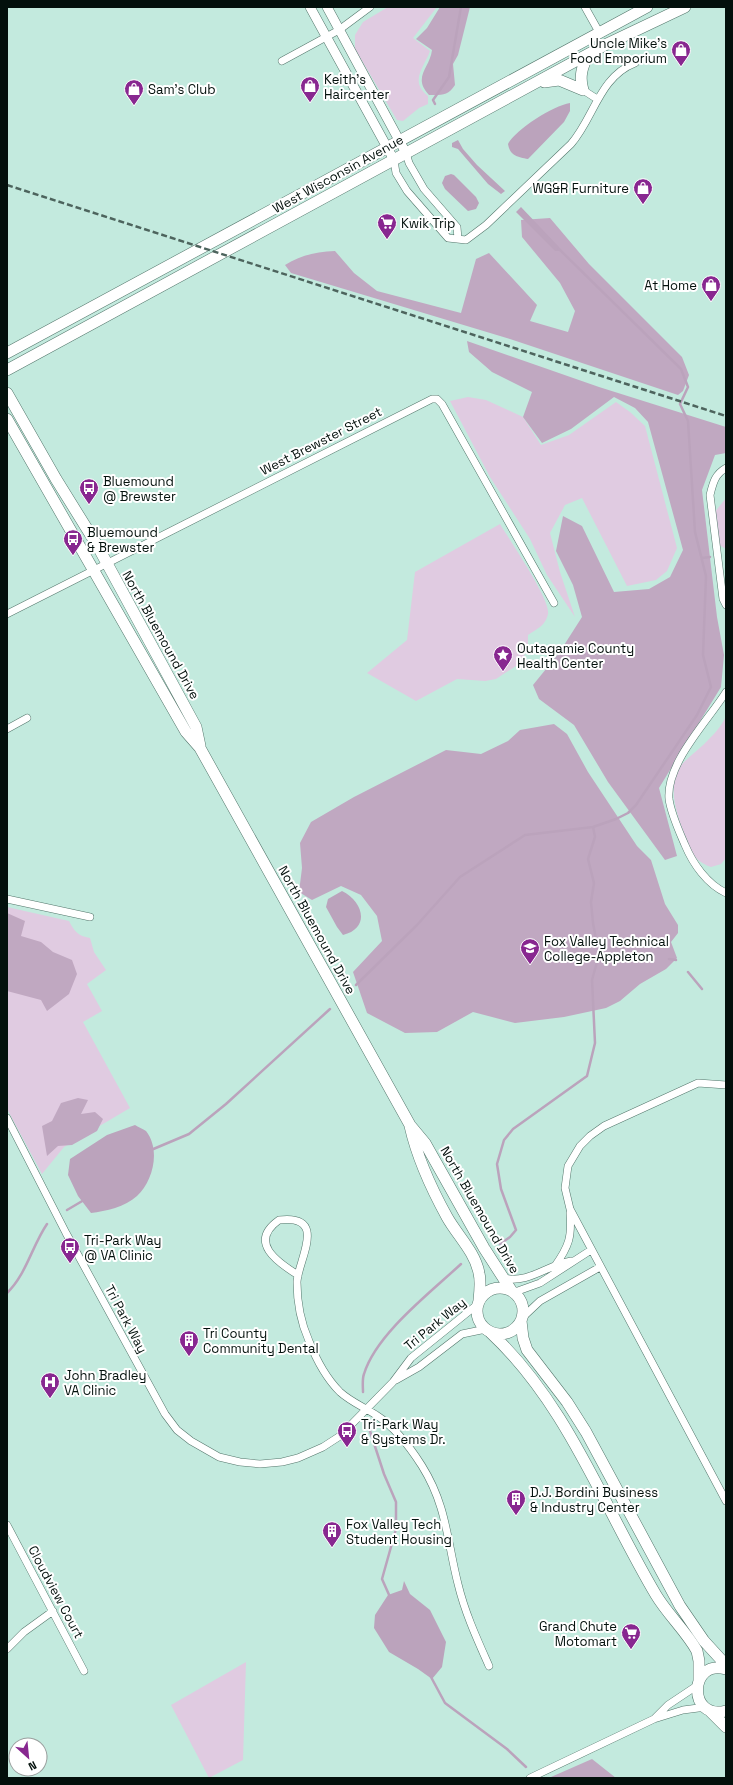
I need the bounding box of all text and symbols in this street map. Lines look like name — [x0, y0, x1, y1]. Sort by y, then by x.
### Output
place label: Uncle Mike's Food Emporium — [570, 35, 667, 67]
shop icon: Uncle Mike's Food Emporium — [670, 39, 692, 67]
place label: Keith's Haircenter — [324, 71, 390, 103]
shop icon: Keith's Haircenter — [299, 75, 321, 103]
shop icon: Sam's Club — [123, 78, 145, 106]
place label: Sam's Club — [148, 81, 216, 98]
street label: West Wisconsin Avenue — [270, 131, 406, 217]
shop icon: WG&R Furniture — [632, 177, 654, 205]
place label: WG&R Furniture — [532, 180, 629, 197]
supermarket icon: Kwik Trip — [376, 212, 398, 240]
place label: Kwik Trip — [401, 215, 455, 232]
shop icon: At Home — [700, 274, 722, 302]
place label: At Home — [644, 277, 697, 294]
street label: West Brewster Street — [257, 403, 385, 479]
place label: Bluemound @ Brewster — [103, 473, 176, 505]
bus stop icon: Bluemound @ Brewster — [78, 477, 100, 505]
place label: Bluemound & Brewster — [87, 524, 158, 556]
bus stop icon: Bluemound & Brewster — [62, 528, 84, 556]
street label: North Bluemound Drive — [119, 568, 203, 702]
place label: Outagamie County Health Center — [517, 640, 634, 672]
place icon: Outagamie County Health Center — [492, 644, 514, 672]
street label: North Bluemound Drive — [275, 863, 359, 997]
place label: Fox Valley Technical College-Appleton — [544, 933, 669, 965]
school or university icon: Fox Valley Technical College-Appleton — [519, 937, 541, 965]
street label: North Bluemound Drive — [437, 1143, 523, 1277]
place label: Tri-Park Way @ VA Clinic — [84, 1232, 161, 1264]
bus stop icon: Tri-Park Way @ VA Clinic — [59, 1236, 81, 1264]
street label: Tri Park Way — [101, 1282, 151, 1356]
street label: Tri Park Way — [401, 1294, 469, 1354]
place label: Tri County Community Dental — [203, 1325, 319, 1357]
building icon: Tri County Community Dental — [178, 1329, 200, 1357]
place label: John Bradley VA Clinic — [64, 1367, 146, 1399]
hospital icon: John Bradley VA Clinic — [39, 1371, 61, 1399]
place label: Tri-Park Way & Systems Dr. — [361, 1416, 446, 1448]
bus stop icon: Tri-Park Way & Systems Dr. — [336, 1420, 358, 1448]
place label: D.J. Bordini Business & Industry Center — [530, 1484, 658, 1516]
building icon: D.J. Bordini Business & Industry Center — [505, 1488, 527, 1516]
place label: Fox Valley Tech Student Housing — [346, 1516, 452, 1548]
building icon: Fox Valley Tech Student Housing — [321, 1520, 343, 1548]
street label: Cloudview Court — [24, 1543, 88, 1641]
place label: Grand Chute Motomart — [539, 1618, 617, 1650]
supermarket icon: Grand Chute Motomart — [620, 1622, 642, 1650]
north arrow — [8, 1737, 48, 1777]
text: N — [26, 1758, 39, 1774]

